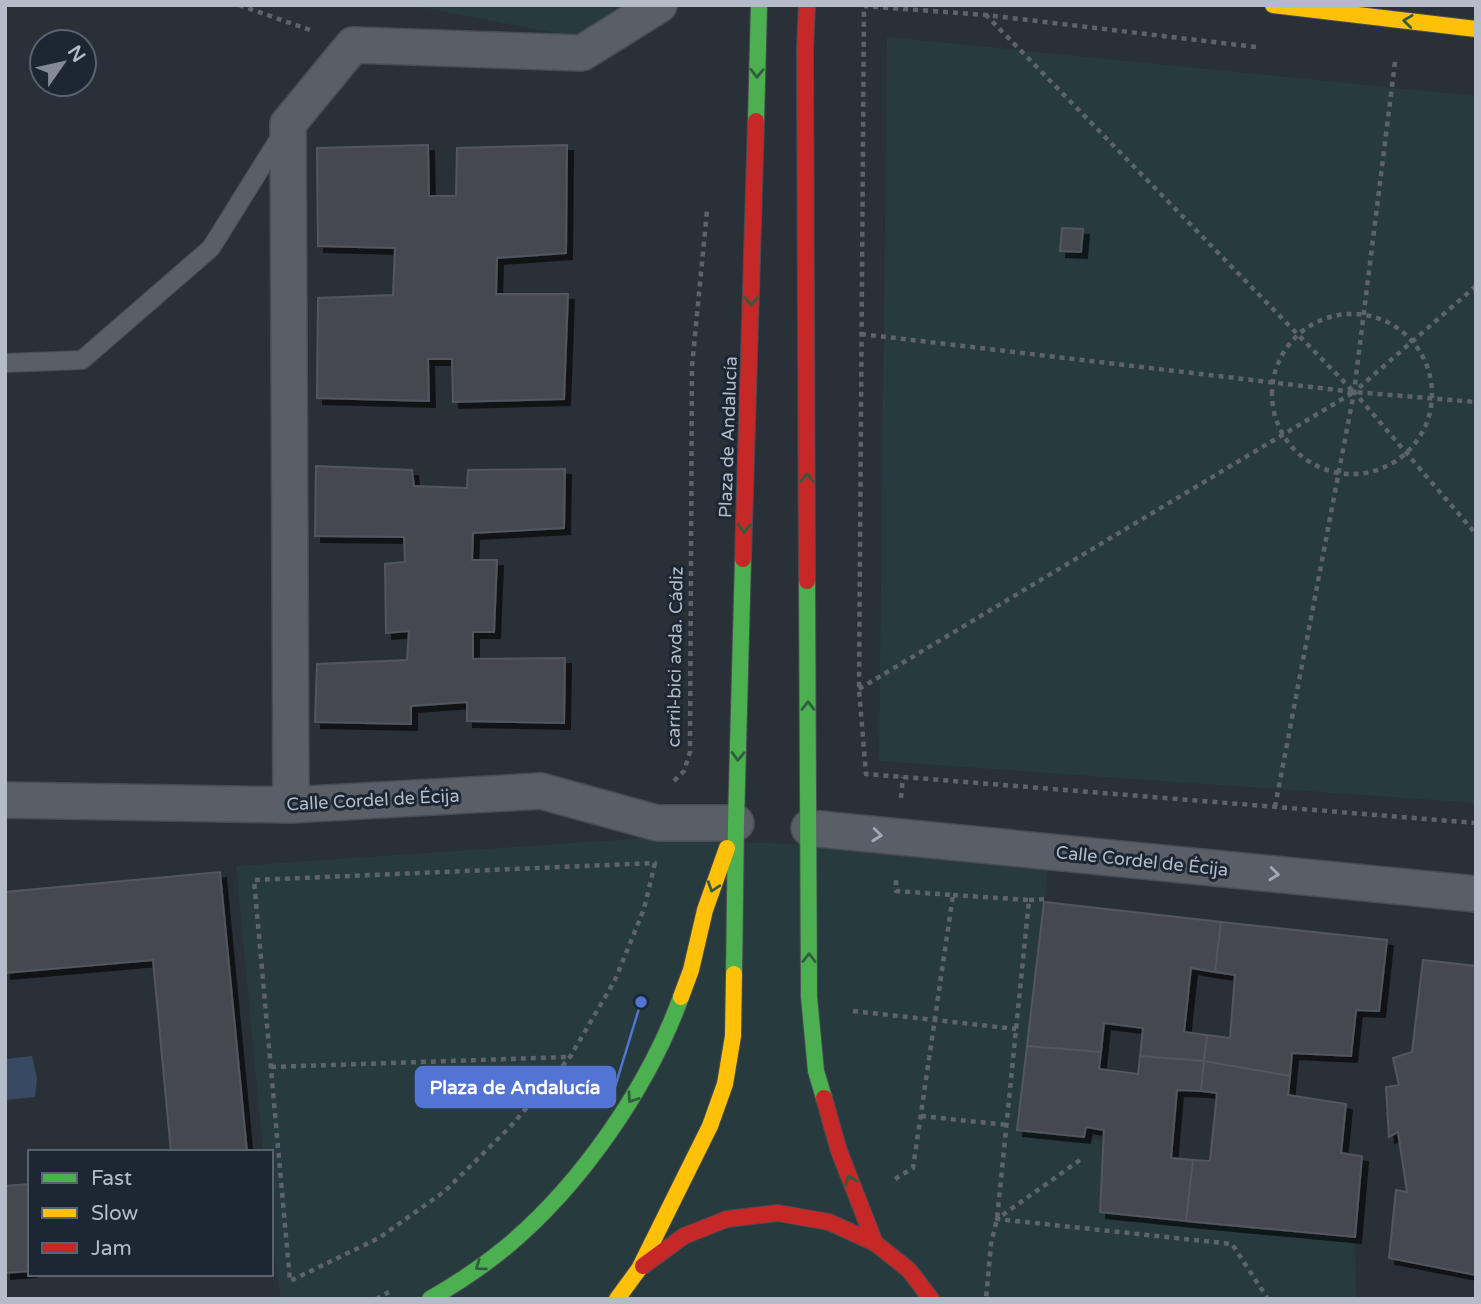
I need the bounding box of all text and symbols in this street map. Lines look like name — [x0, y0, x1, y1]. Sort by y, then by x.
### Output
one-way arrow — [1402, 14, 1413, 29]
north arrow — [28, 28, 98, 98]
text: N — [63, 42, 90, 67]
one-way arrow — [750, 68, 765, 79]
one-way arrow — [743, 296, 758, 307]
street label: Plaza de Andalucía — [714, 356, 742, 518]
one-way arrow — [799, 473, 815, 483]
one-way arrow — [737, 523, 752, 534]
street label: carril-bici avda. Cádiz — [662, 566, 688, 748]
one-way arrow — [801, 700, 816, 711]
one-way arrow — [730, 750, 745, 761]
street label: Calle Cordel de Écija — [286, 784, 460, 816]
one-way arrow — [871, 828, 883, 843]
street label: Calle Cordel de Écija — [1055, 841, 1229, 881]
one-way arrow — [1268, 867, 1280, 882]
one-way arrow — [707, 880, 721, 893]
one-way arrow — [802, 952, 817, 963]
callout: Plaza de Andalucía — [416, 1067, 615, 1107]
text: Plaza de Andalucía — [430, 1077, 600, 1099]
one-way arrow — [627, 1090, 640, 1103]
legend — [28, 1150, 273, 1276]
text: Fast — [91, 1166, 132, 1191]
one-way arrow — [845, 1174, 859, 1186]
text: Slow — [91, 1201, 139, 1226]
text: Jam — [91, 1236, 132, 1261]
one-way arrow — [475, 1258, 488, 1270]

